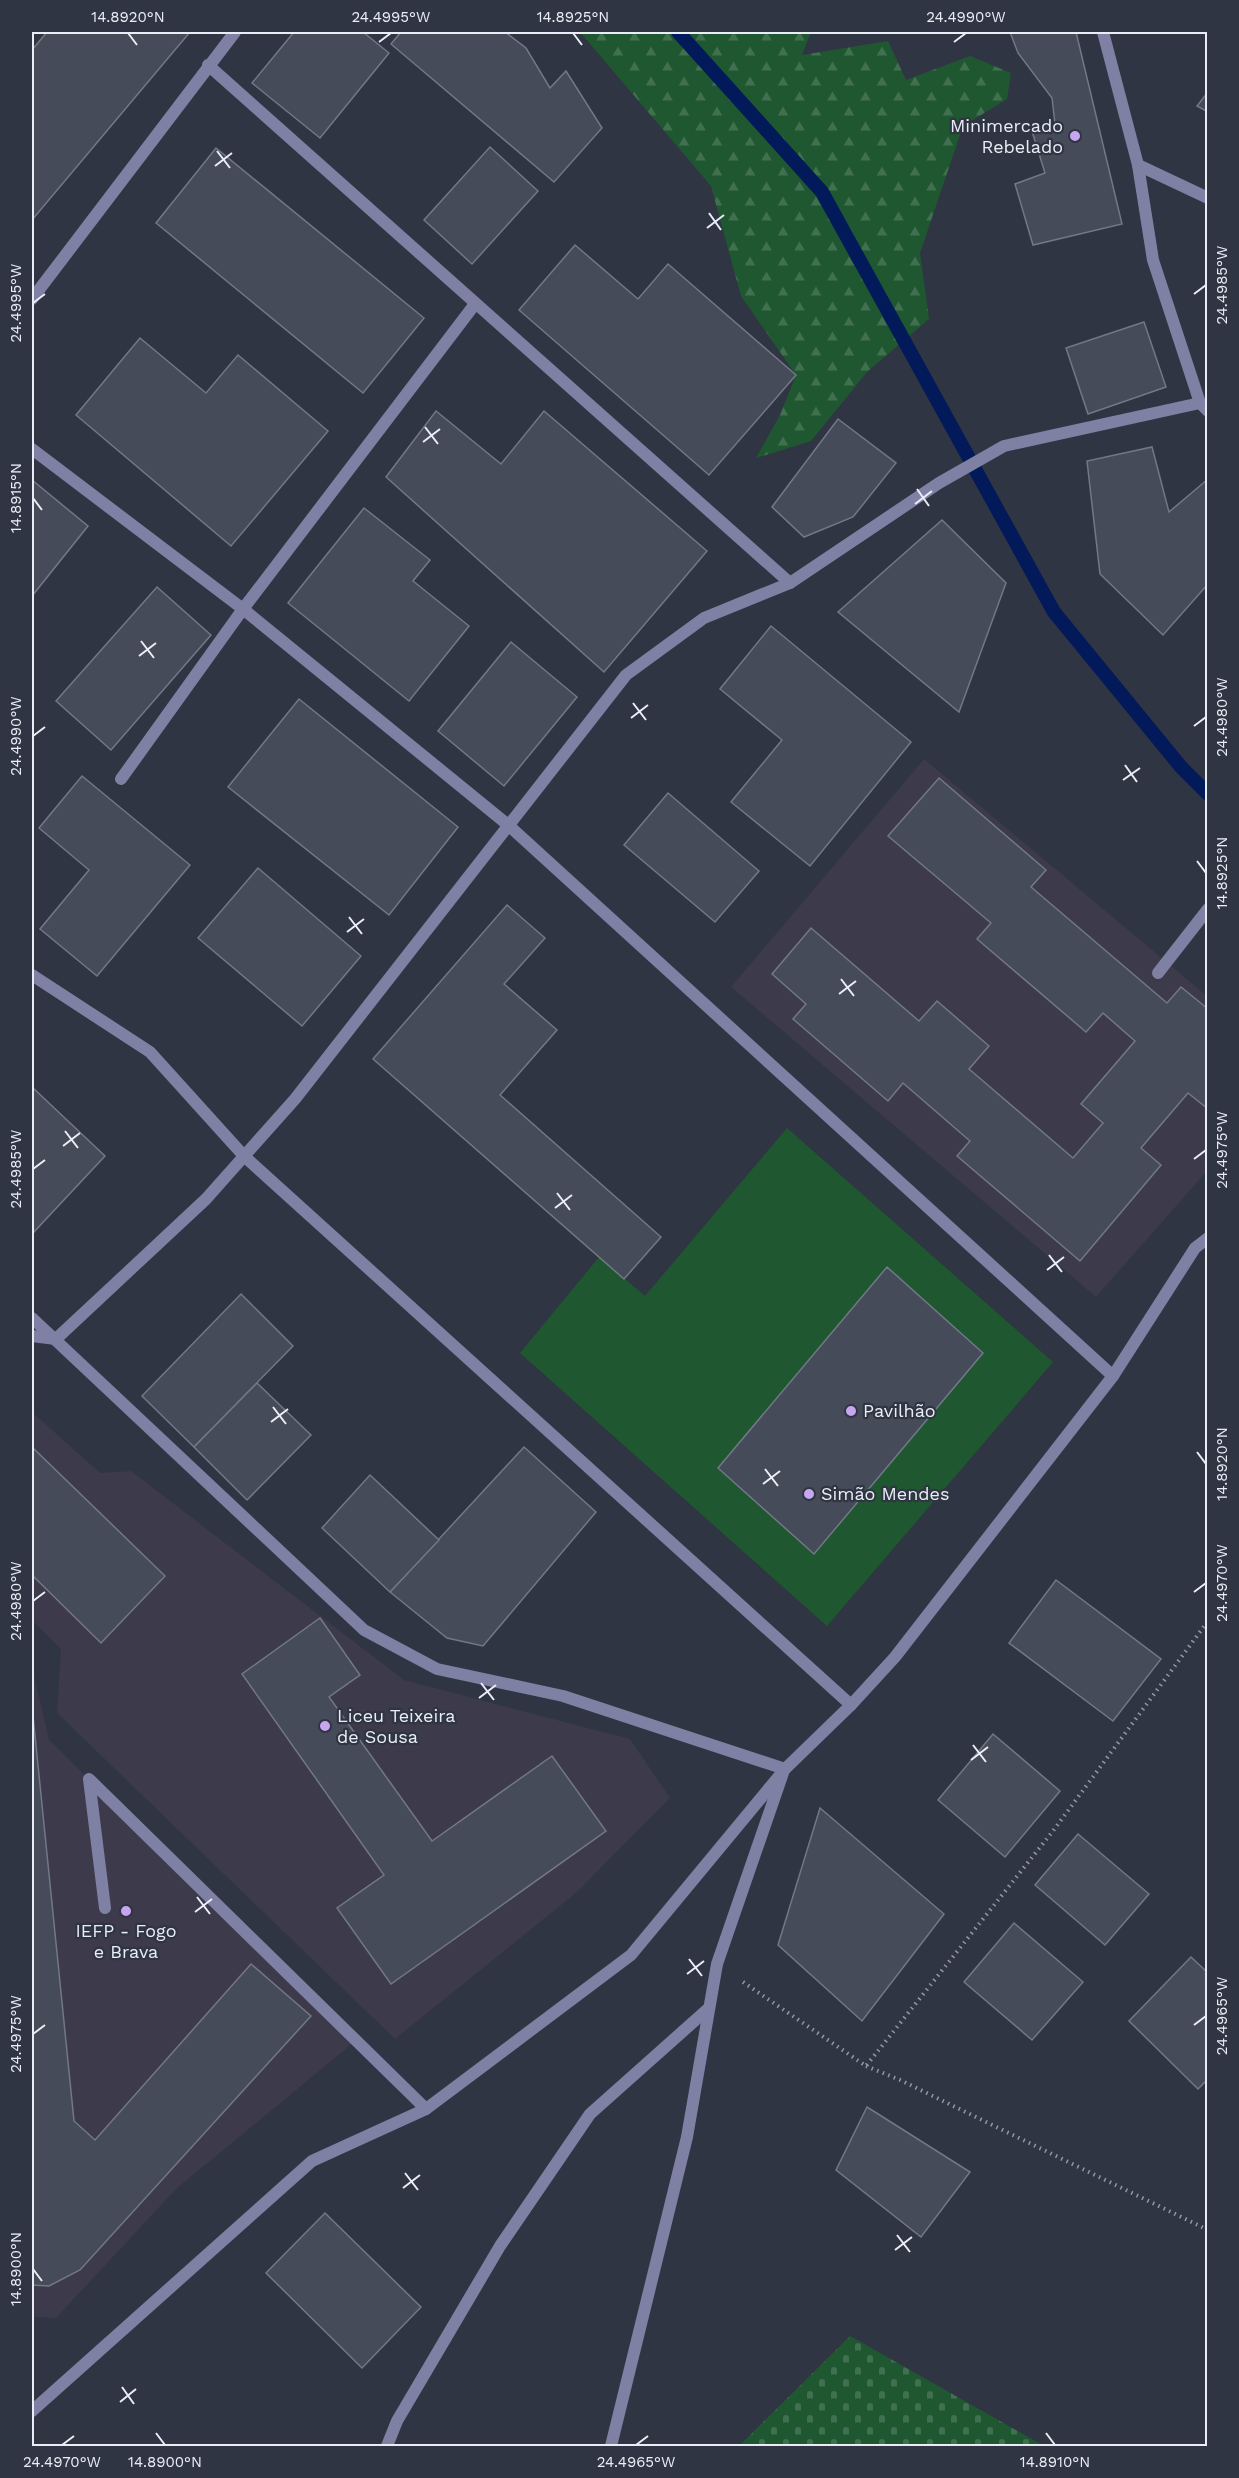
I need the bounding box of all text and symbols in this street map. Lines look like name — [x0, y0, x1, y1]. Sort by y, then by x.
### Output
text: 14.8920°N — [91, 8, 165, 26]
text: 24.4995°W — [352, 8, 430, 26]
text: 14.8925°N — [537, 8, 609, 26]
text: 24.4990°W — [926, 8, 1006, 26]
place label: Minimercado Rebelado — [950, 115, 1063, 157]
marker: Minimercado Rebelado — [1068, 129, 1082, 143]
text: 24.4985°W — [1213, 246, 1231, 324]
text: 24.4995°W — [7, 264, 25, 342]
text: 14.8915°N — [7, 463, 25, 533]
text: 24.4980°W — [1213, 677, 1231, 757]
text: 24.4990°W — [7, 696, 25, 776]
text: 14.8925°N — [1213, 837, 1231, 909]
text: 24.4975°W — [1213, 1111, 1231, 1189]
text: 24.4985°W — [7, 1130, 25, 1208]
place label: Pavilhão — [863, 1400, 936, 1421]
marker: Pavilhão — [844, 1404, 858, 1418]
text: 14.8920°N — [1213, 1427, 1231, 1501]
place label: Simão Mendes — [821, 1483, 949, 1504]
marker: Simão Mendes — [802, 1487, 816, 1501]
text: 24.4970°W — [1213, 1544, 1231, 1622]
text: 24.4980°W — [7, 1561, 25, 1641]
place label: Liceu Teixeira de Sousa — [337, 1705, 456, 1747]
marker: Liceu Teixeira de Sousa — [318, 1719, 332, 1733]
marker: IEFP - Fogo e Brava — [119, 1904, 133, 1918]
place label: IEFP - Fogo e Brava — [76, 1920, 176, 1962]
text: 24.4965°W — [1213, 1977, 1231, 2055]
text: 24.4975°W — [7, 1995, 25, 2073]
text: 14.8900°N — [7, 2232, 25, 2306]
text: 24.4970°W — [23, 2453, 101, 2471]
text: 14.8900°N — [128, 2453, 202, 2471]
text: 24.4965°W — [597, 2453, 675, 2471]
text: 14.8910°N — [1020, 2453, 1090, 2471]

